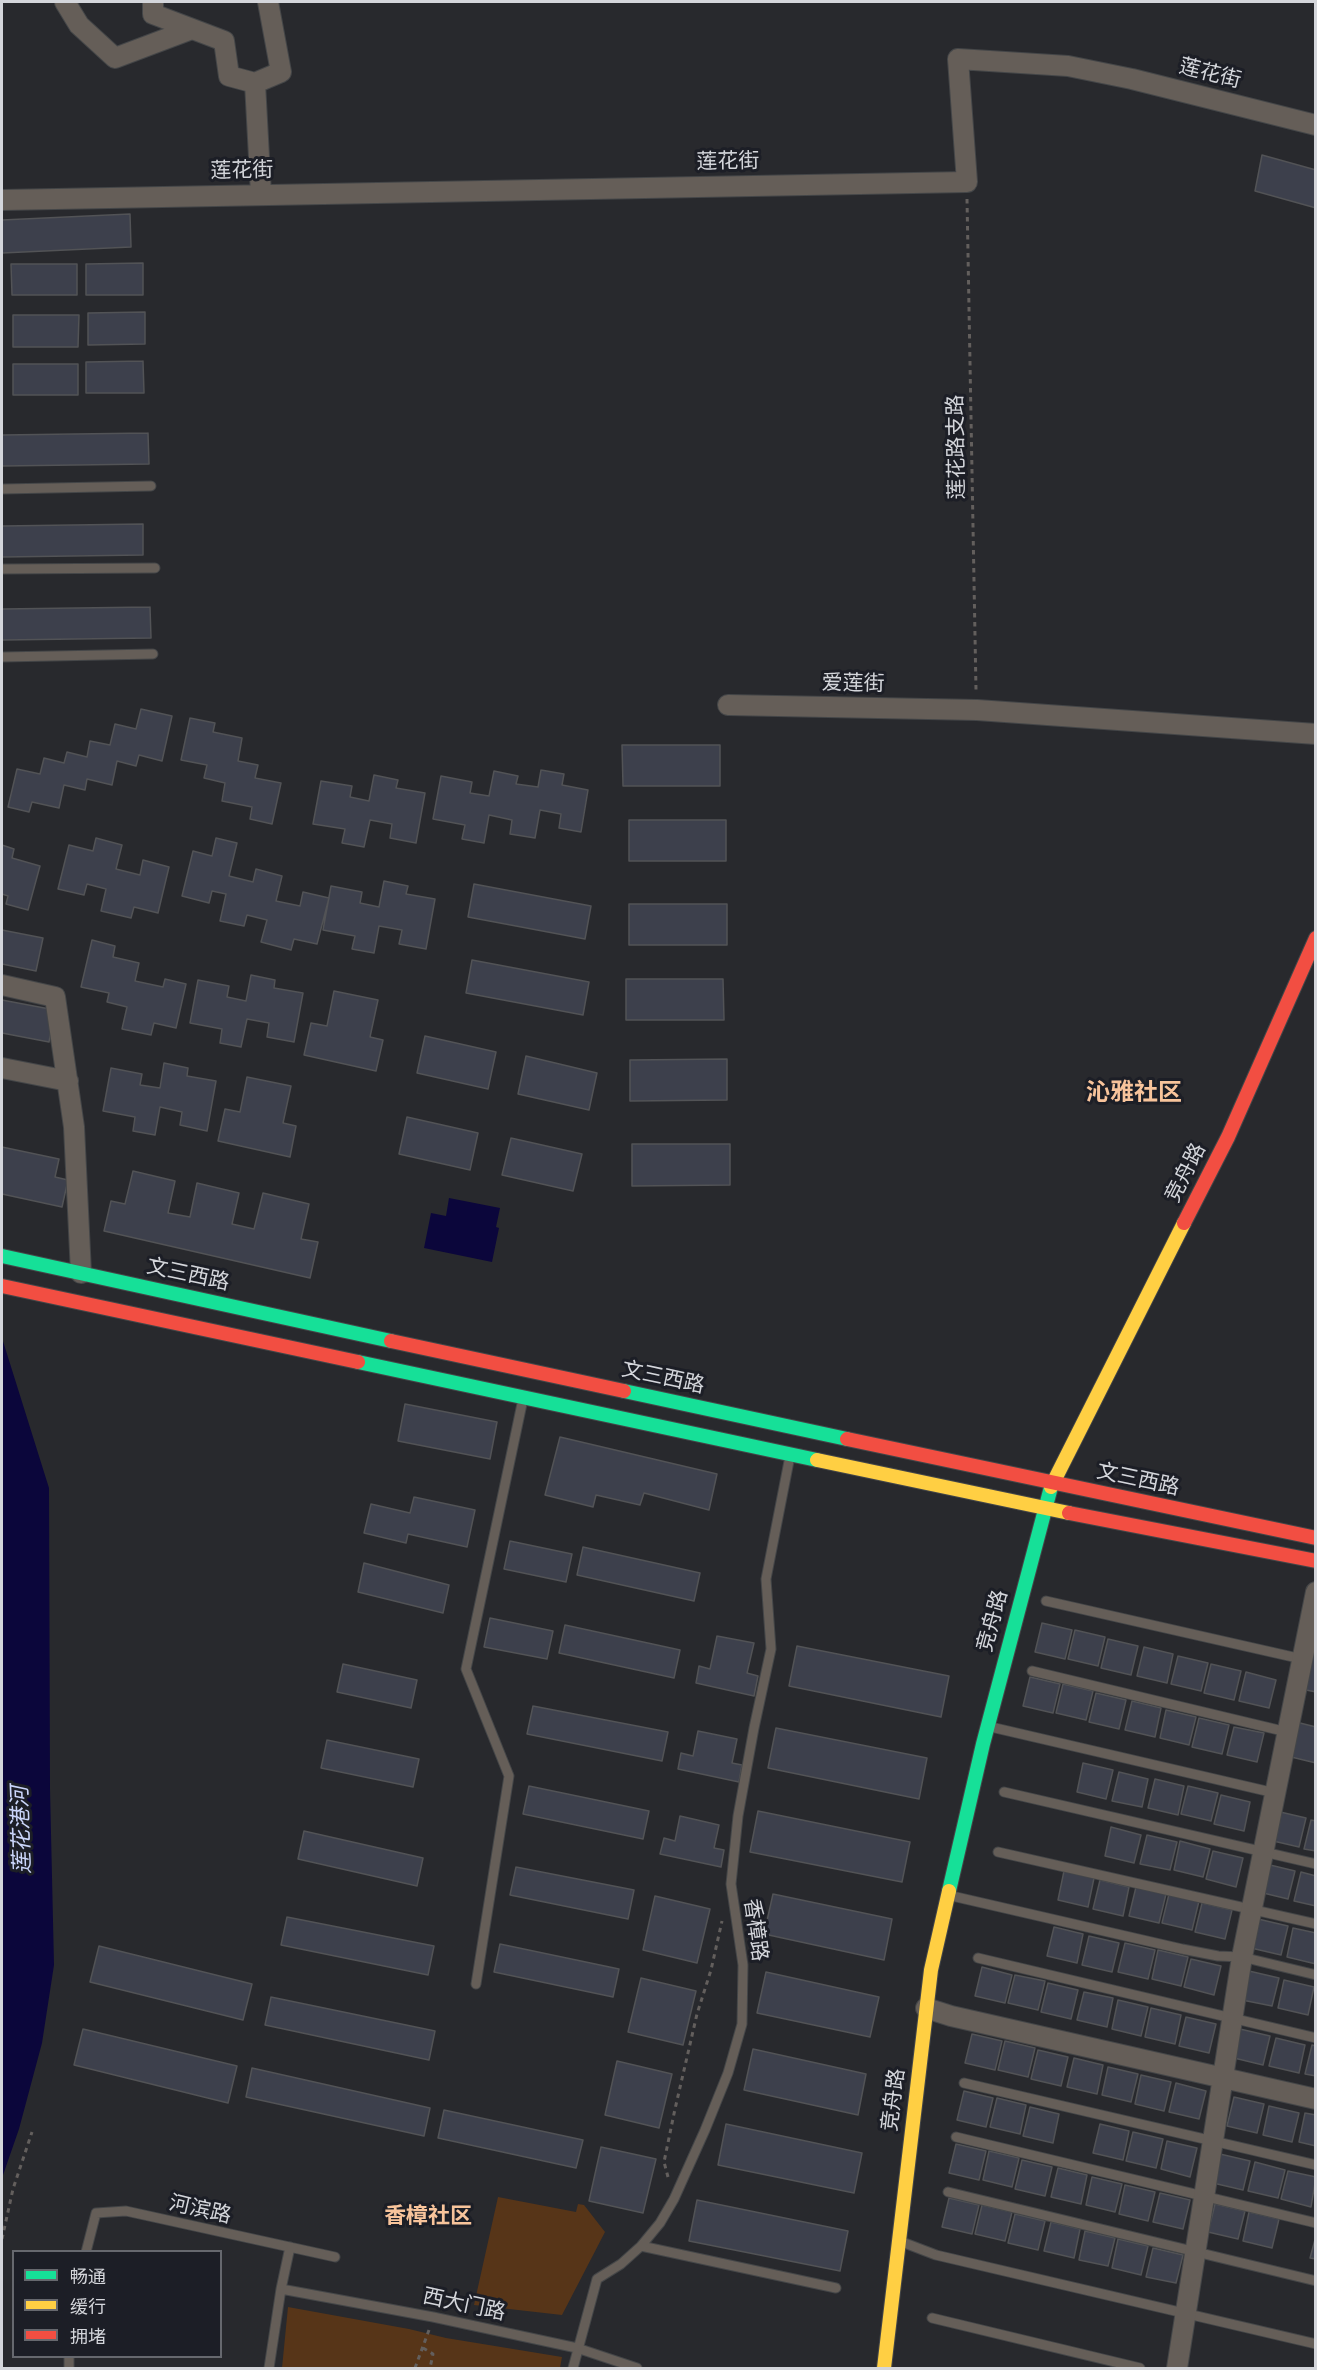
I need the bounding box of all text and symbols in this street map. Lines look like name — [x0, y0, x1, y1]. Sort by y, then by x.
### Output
street label: 莲花街 — [1176, 54, 1244, 94]
street label: 莲花街 — [696, 149, 760, 175]
street label: 莲花街 — [210, 158, 274, 184]
street label: 莲花路支路 — [943, 394, 971, 500]
street label: 爱莲街 — [821, 671, 885, 697]
district label: 沁雅社区 — [1086, 1079, 1182, 1107]
street label: 竞舟路 — [1160, 1139, 1212, 1207]
street label: 文三西路 — [144, 1254, 232, 1296]
street label: 文三西路 — [619, 1357, 707, 1399]
street label: 文三西路 — [1094, 1459, 1182, 1501]
street label: 竞舟路 — [973, 1587, 1013, 1655]
water label: 莲花港河 — [7, 1786, 37, 1874]
street label: 香樟路 — [738, 1897, 772, 1963]
street label: 竞舟路 — [878, 2067, 910, 2133]
street label: 河滨路 — [166, 2191, 234, 2229]
district label: 香樟社区 — [384, 2204, 472, 2230]
legend — [12, 2250, 222, 2358]
text: 畅通 — [70, 2264, 106, 2288]
street label: 西大门路 — [420, 2284, 508, 2326]
text: 缓行 — [70, 2294, 106, 2318]
text: 拥堵 — [70, 2324, 106, 2348]

